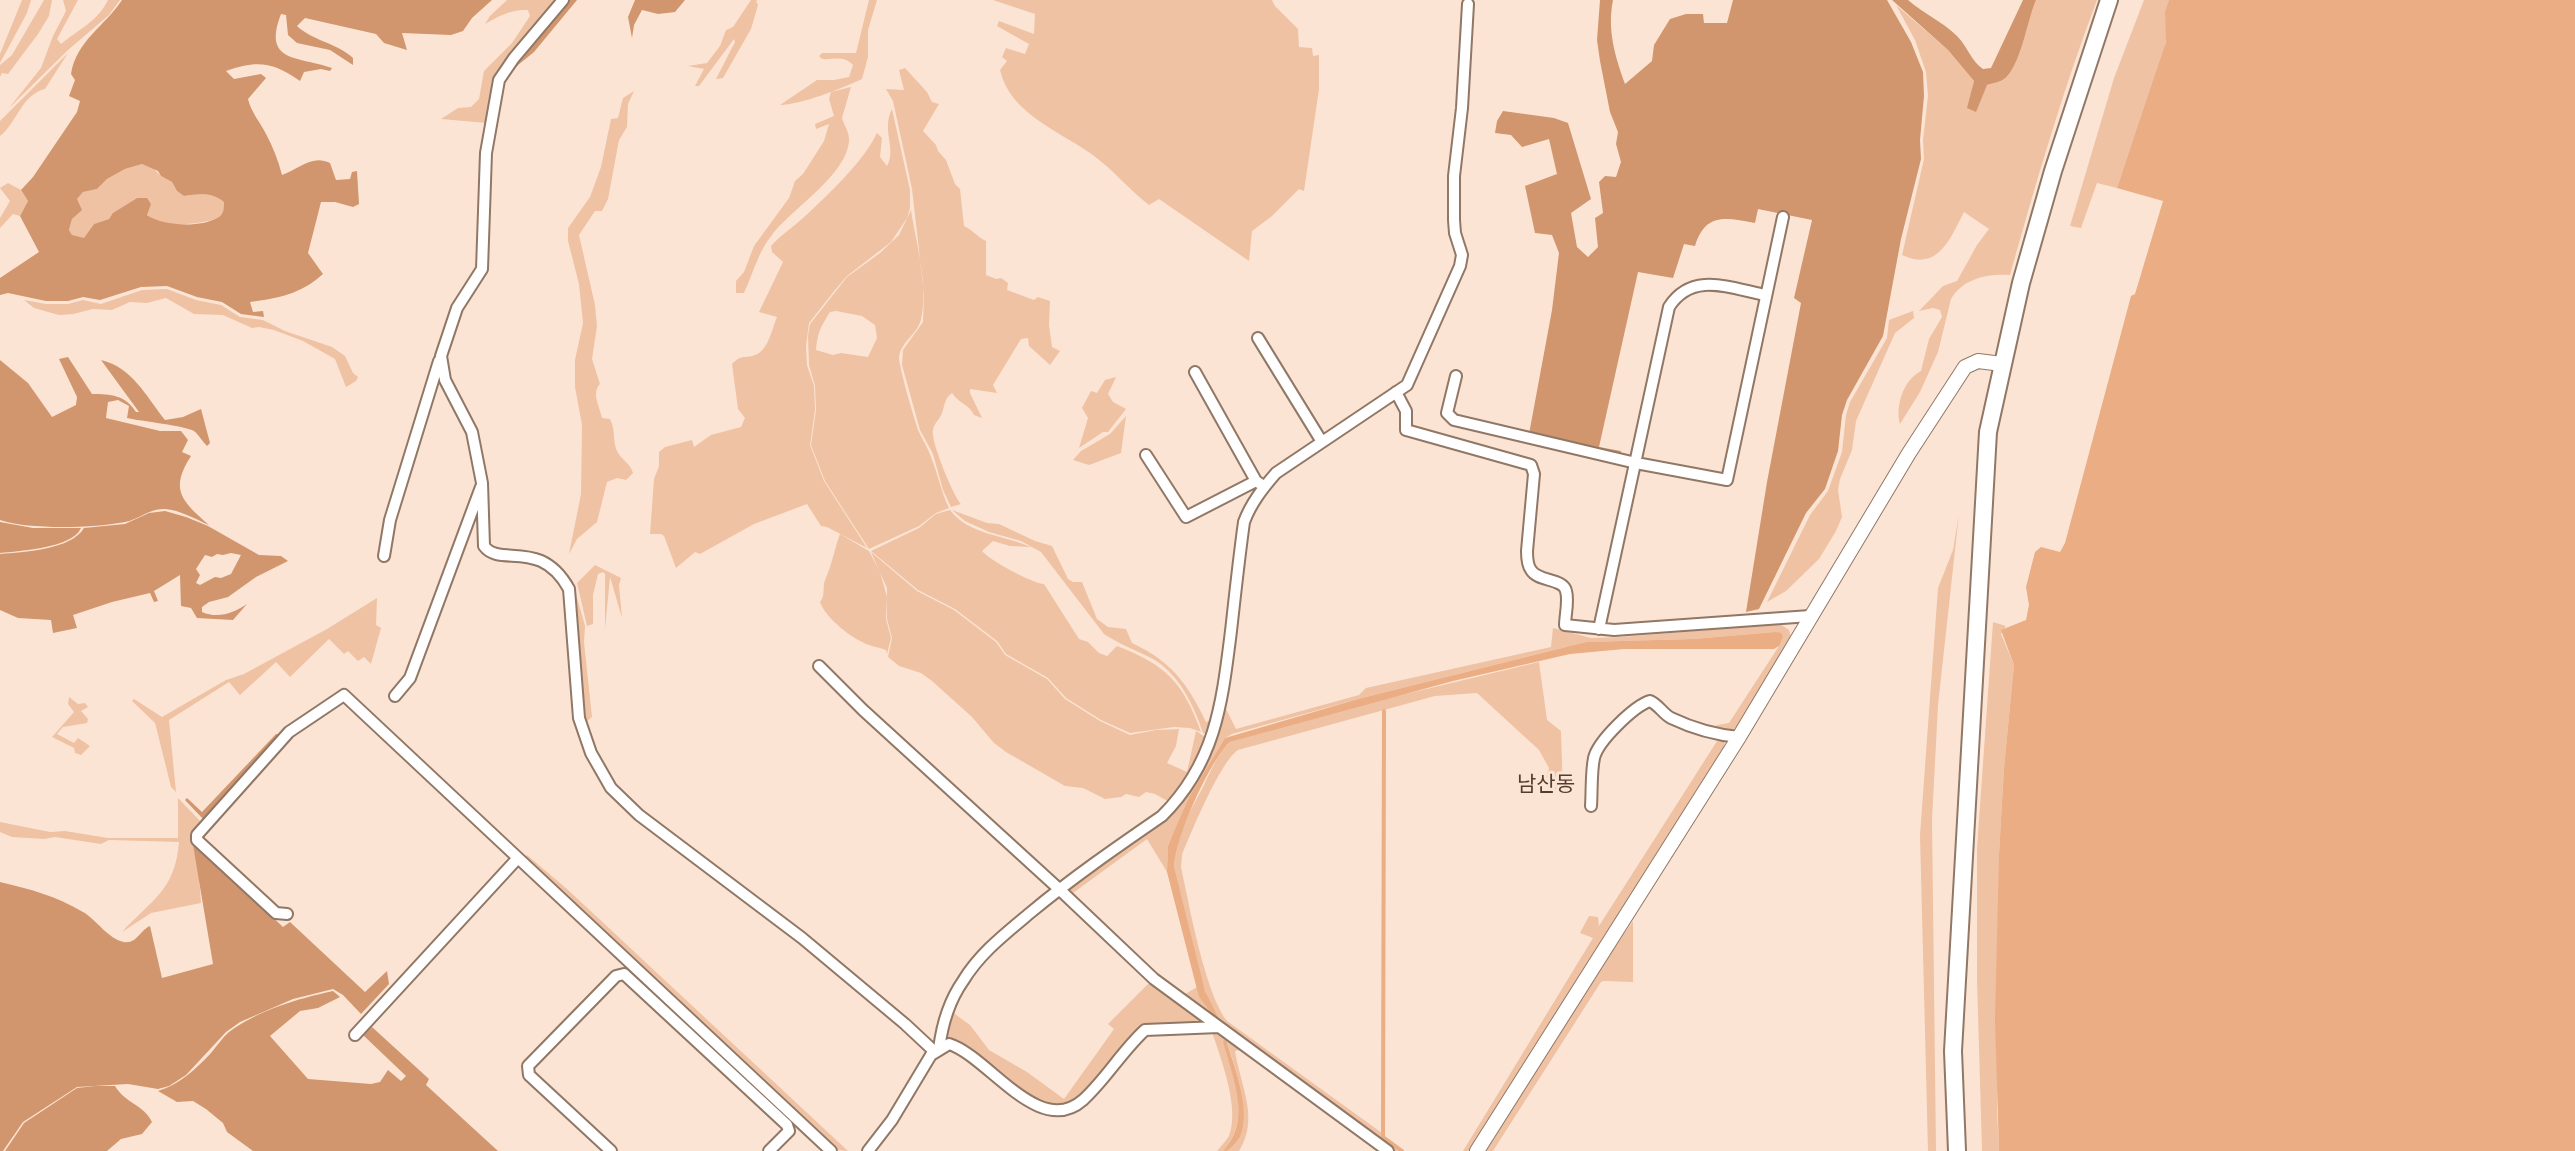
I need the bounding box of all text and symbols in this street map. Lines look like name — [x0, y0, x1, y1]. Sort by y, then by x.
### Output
district label: 남산동 — [1517, 772, 1575, 798]

